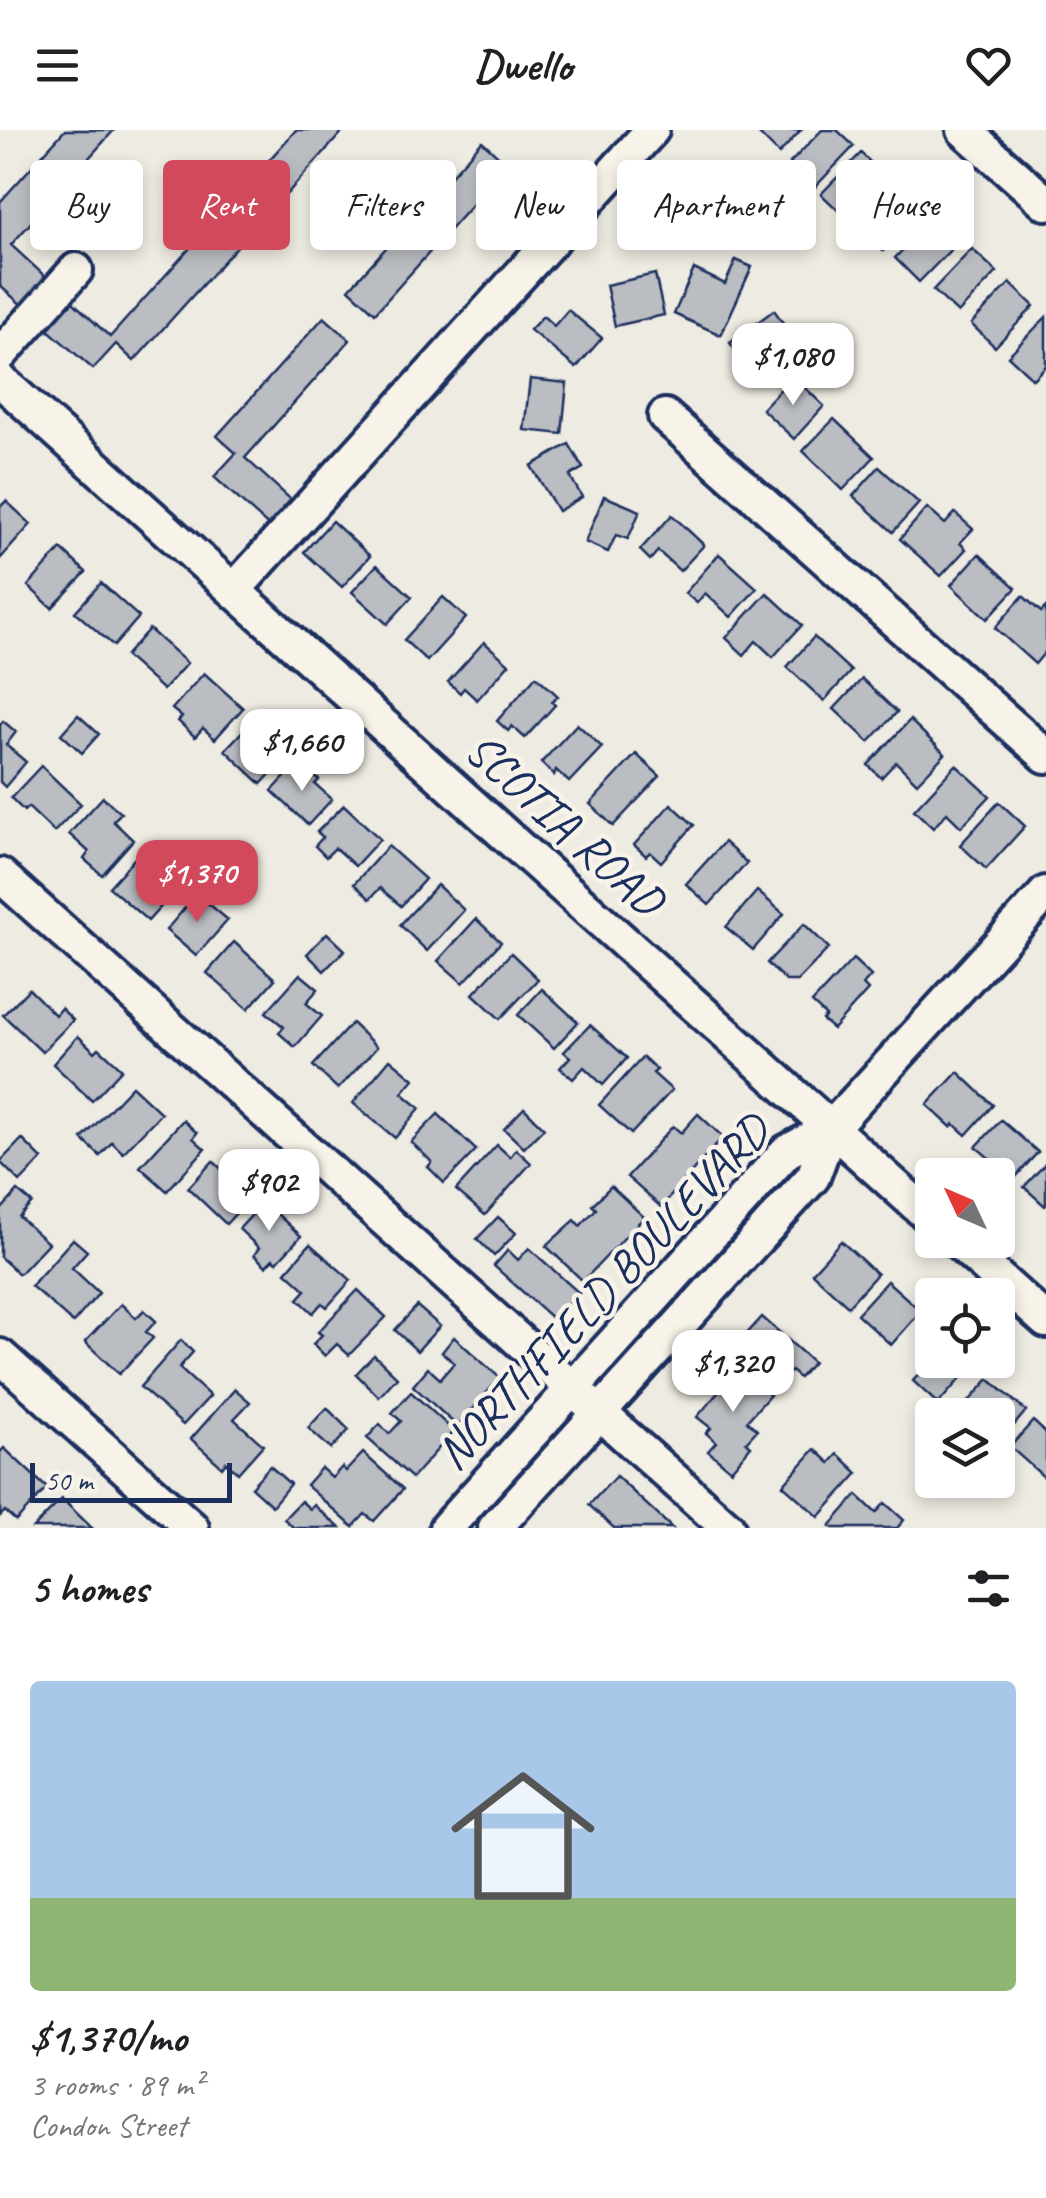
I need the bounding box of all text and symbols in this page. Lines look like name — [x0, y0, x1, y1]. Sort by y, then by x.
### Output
text: Dwello — [474, 37, 572, 94]
icon: menu — [30, 38, 85, 93]
icon: heart — [961, 38, 1016, 93]
chip: Buy — [30, 160, 143, 250]
chip: Rent — [163, 160, 290, 250]
chip: Filters — [310, 160, 456, 250]
chip: New — [476, 160, 597, 250]
chip: Apartment — [617, 160, 816, 250]
chip: House — [836, 160, 974, 250]
pin: $1,080 — [712, 323, 874, 408]
text: $1,080 — [754, 335, 832, 376]
pin: $1,660 — [221, 709, 383, 794]
street label: SCOTIA ROAD — [453, 719, 679, 931]
text: $1,660 — [262, 721, 342, 762]
pin: $1,370 — [116, 840, 278, 925]
text: $1,370 — [158, 852, 236, 893]
street label: NORTHFIELD BOULEVARD — [422, 1099, 785, 1482]
pin: $902 — [210, 1149, 328, 1234]
north arrow — [915, 1158, 1015, 1258]
map controls — [915, 1158, 1015, 1498]
text: $902 — [240, 1161, 298, 1202]
button: locate — [915, 1278, 1015, 1378]
pin: $1,320 — [652, 1330, 814, 1415]
text: $1,320 — [694, 1342, 772, 1383]
button: layers — [915, 1398, 1015, 1498]
scale bar — [30, 1458, 232, 1502]
text: 50 m — [45, 1463, 93, 1498]
icon: filters — [961, 1561, 1016, 1616]
text: 5 homes — [30, 1562, 148, 1615]
icon: home — [433, 1746, 613, 1926]
text: $1,370/mo — [30, 2011, 186, 2064]
text: 3 rooms · 89 m² — [30, 2064, 203, 2105]
text: Condon Street — [30, 2105, 187, 2146]

